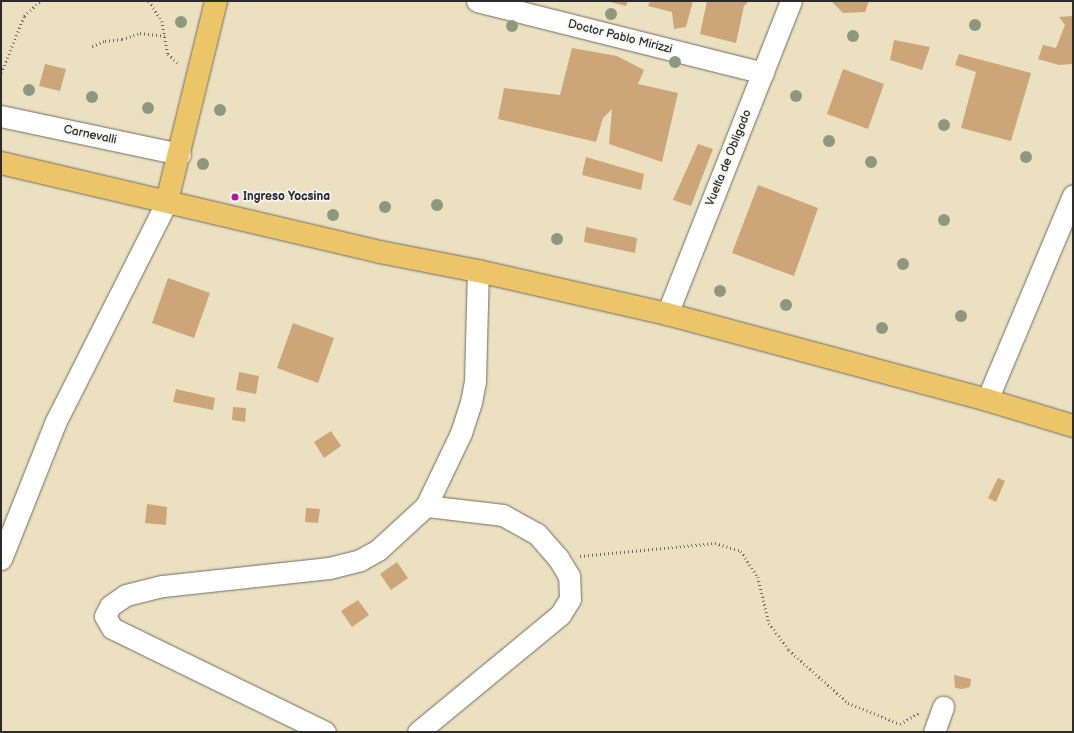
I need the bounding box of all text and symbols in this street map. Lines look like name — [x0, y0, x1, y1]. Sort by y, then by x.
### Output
street label: Doctor Pablo Mirizzi — [566, 17, 674, 57]
street label: Vuelta de Obligado — [703, 108, 755, 208]
street label: Carnevalli — [62, 122, 118, 148]
place label: Ingreso Yocsina — [243, 190, 330, 204]
marker: Ingreso Yocsina — [230, 192, 240, 202]

